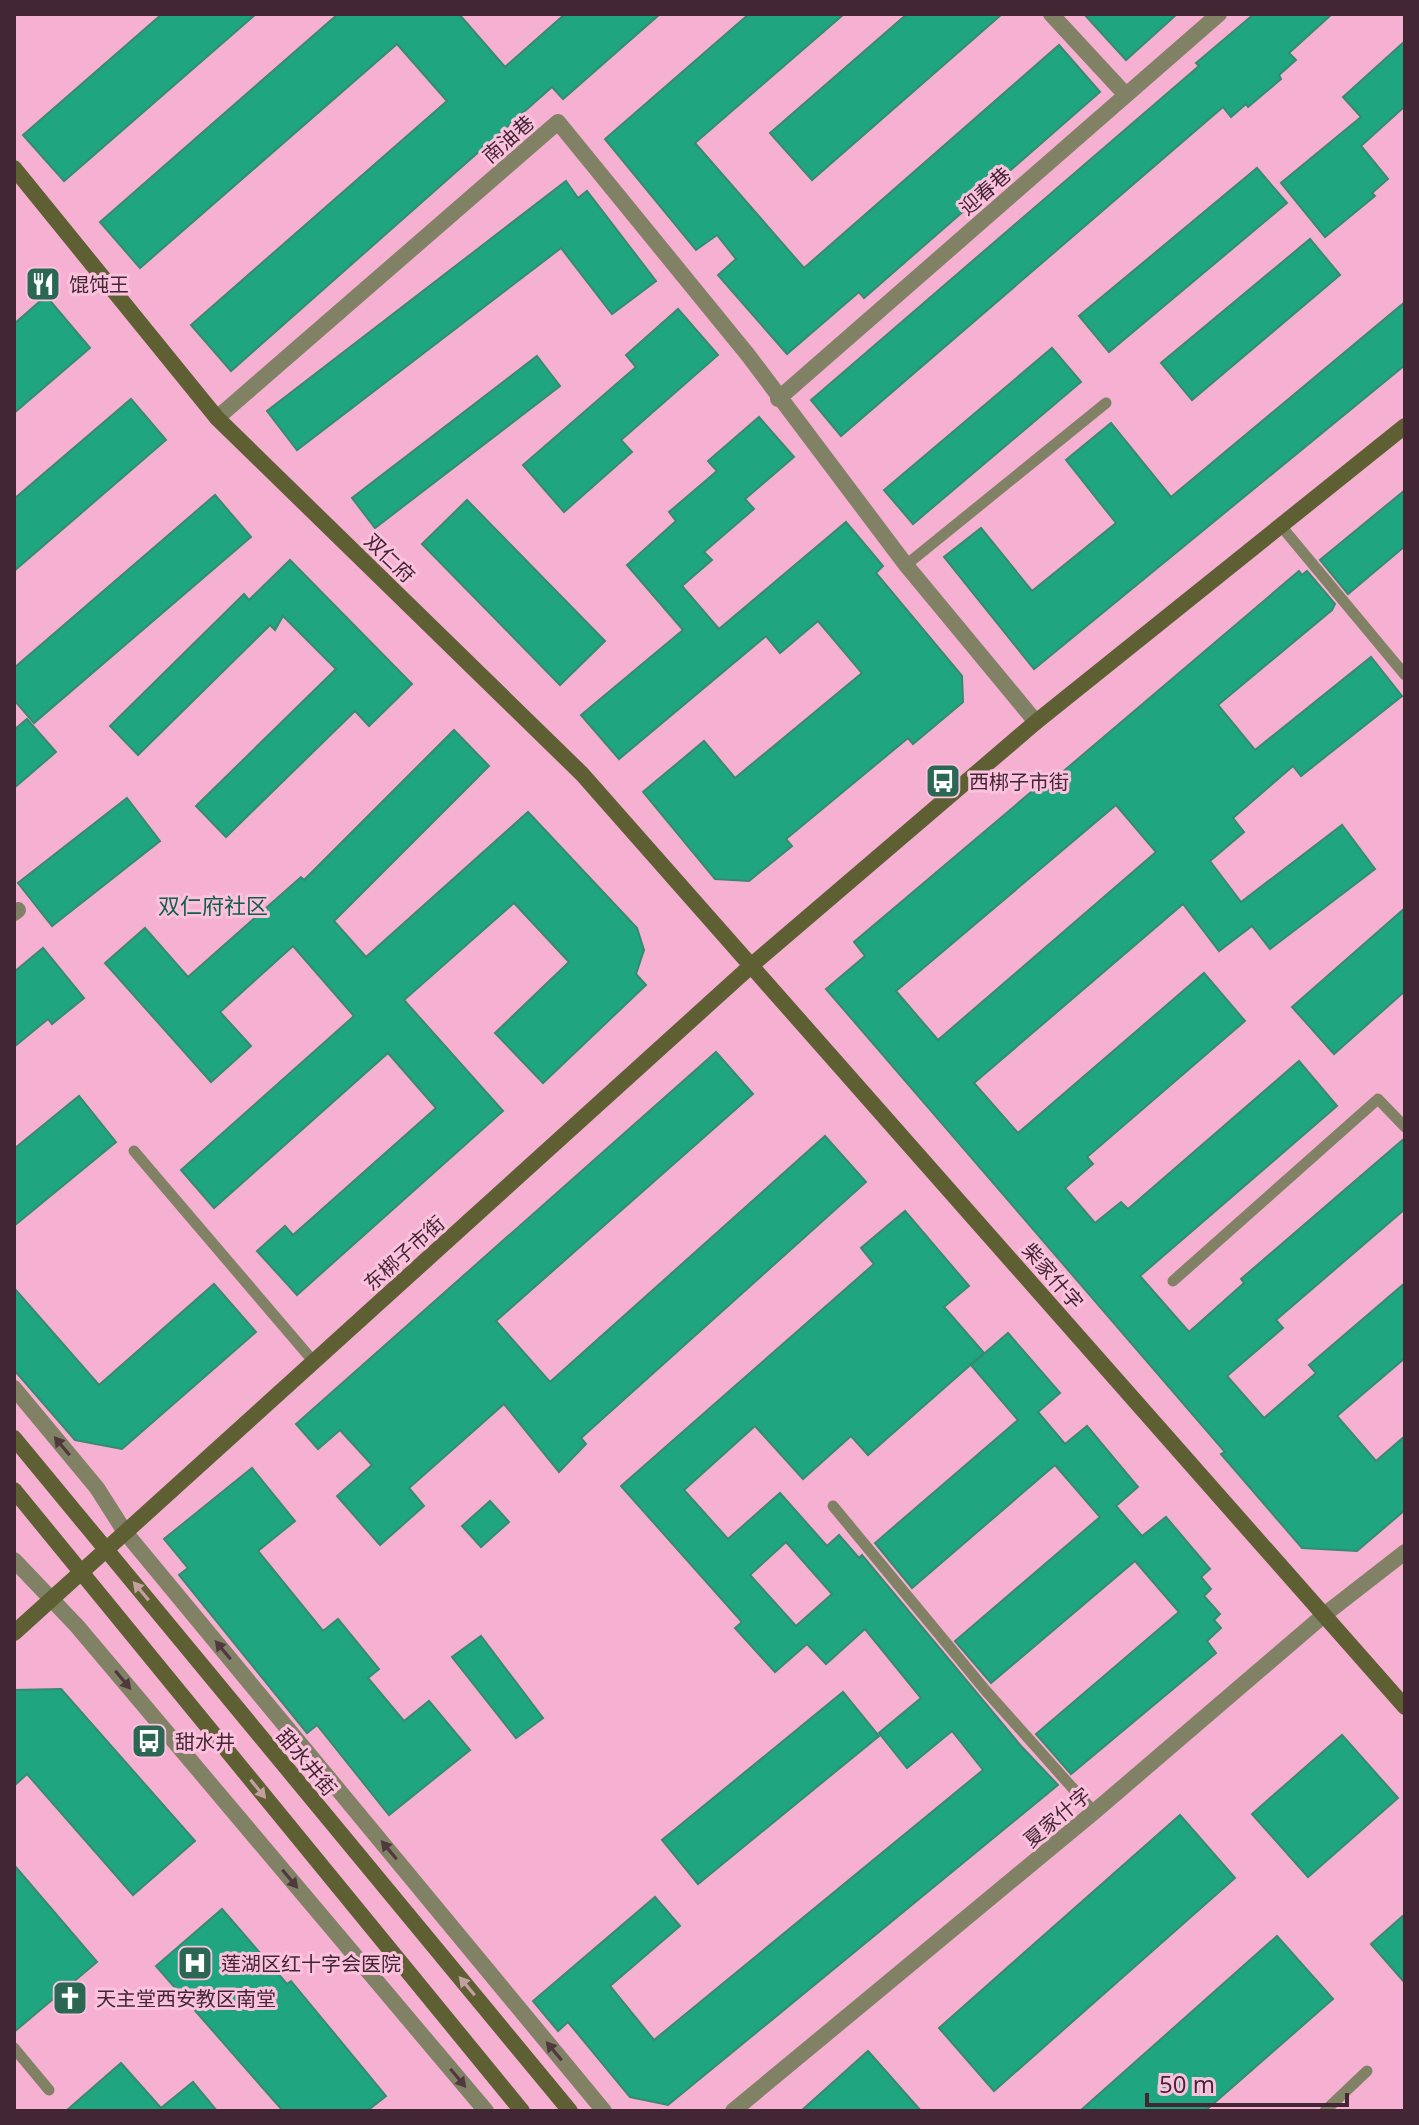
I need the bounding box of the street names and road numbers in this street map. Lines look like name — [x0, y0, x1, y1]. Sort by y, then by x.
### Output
street label: 南油巷 — [477, 109, 539, 169]
street label: 迎春巷 — [954, 161, 1016, 221]
street label: 双仁府 — [359, 527, 421, 589]
street label: 东梆子市街 — [358, 1210, 450, 1296]
street label: 柴家什字 — [1017, 1237, 1089, 1315]
street label: 甜水井街 — [271, 1723, 343, 1801]
street label: 夏家什字 — [1018, 1781, 1096, 1853]

